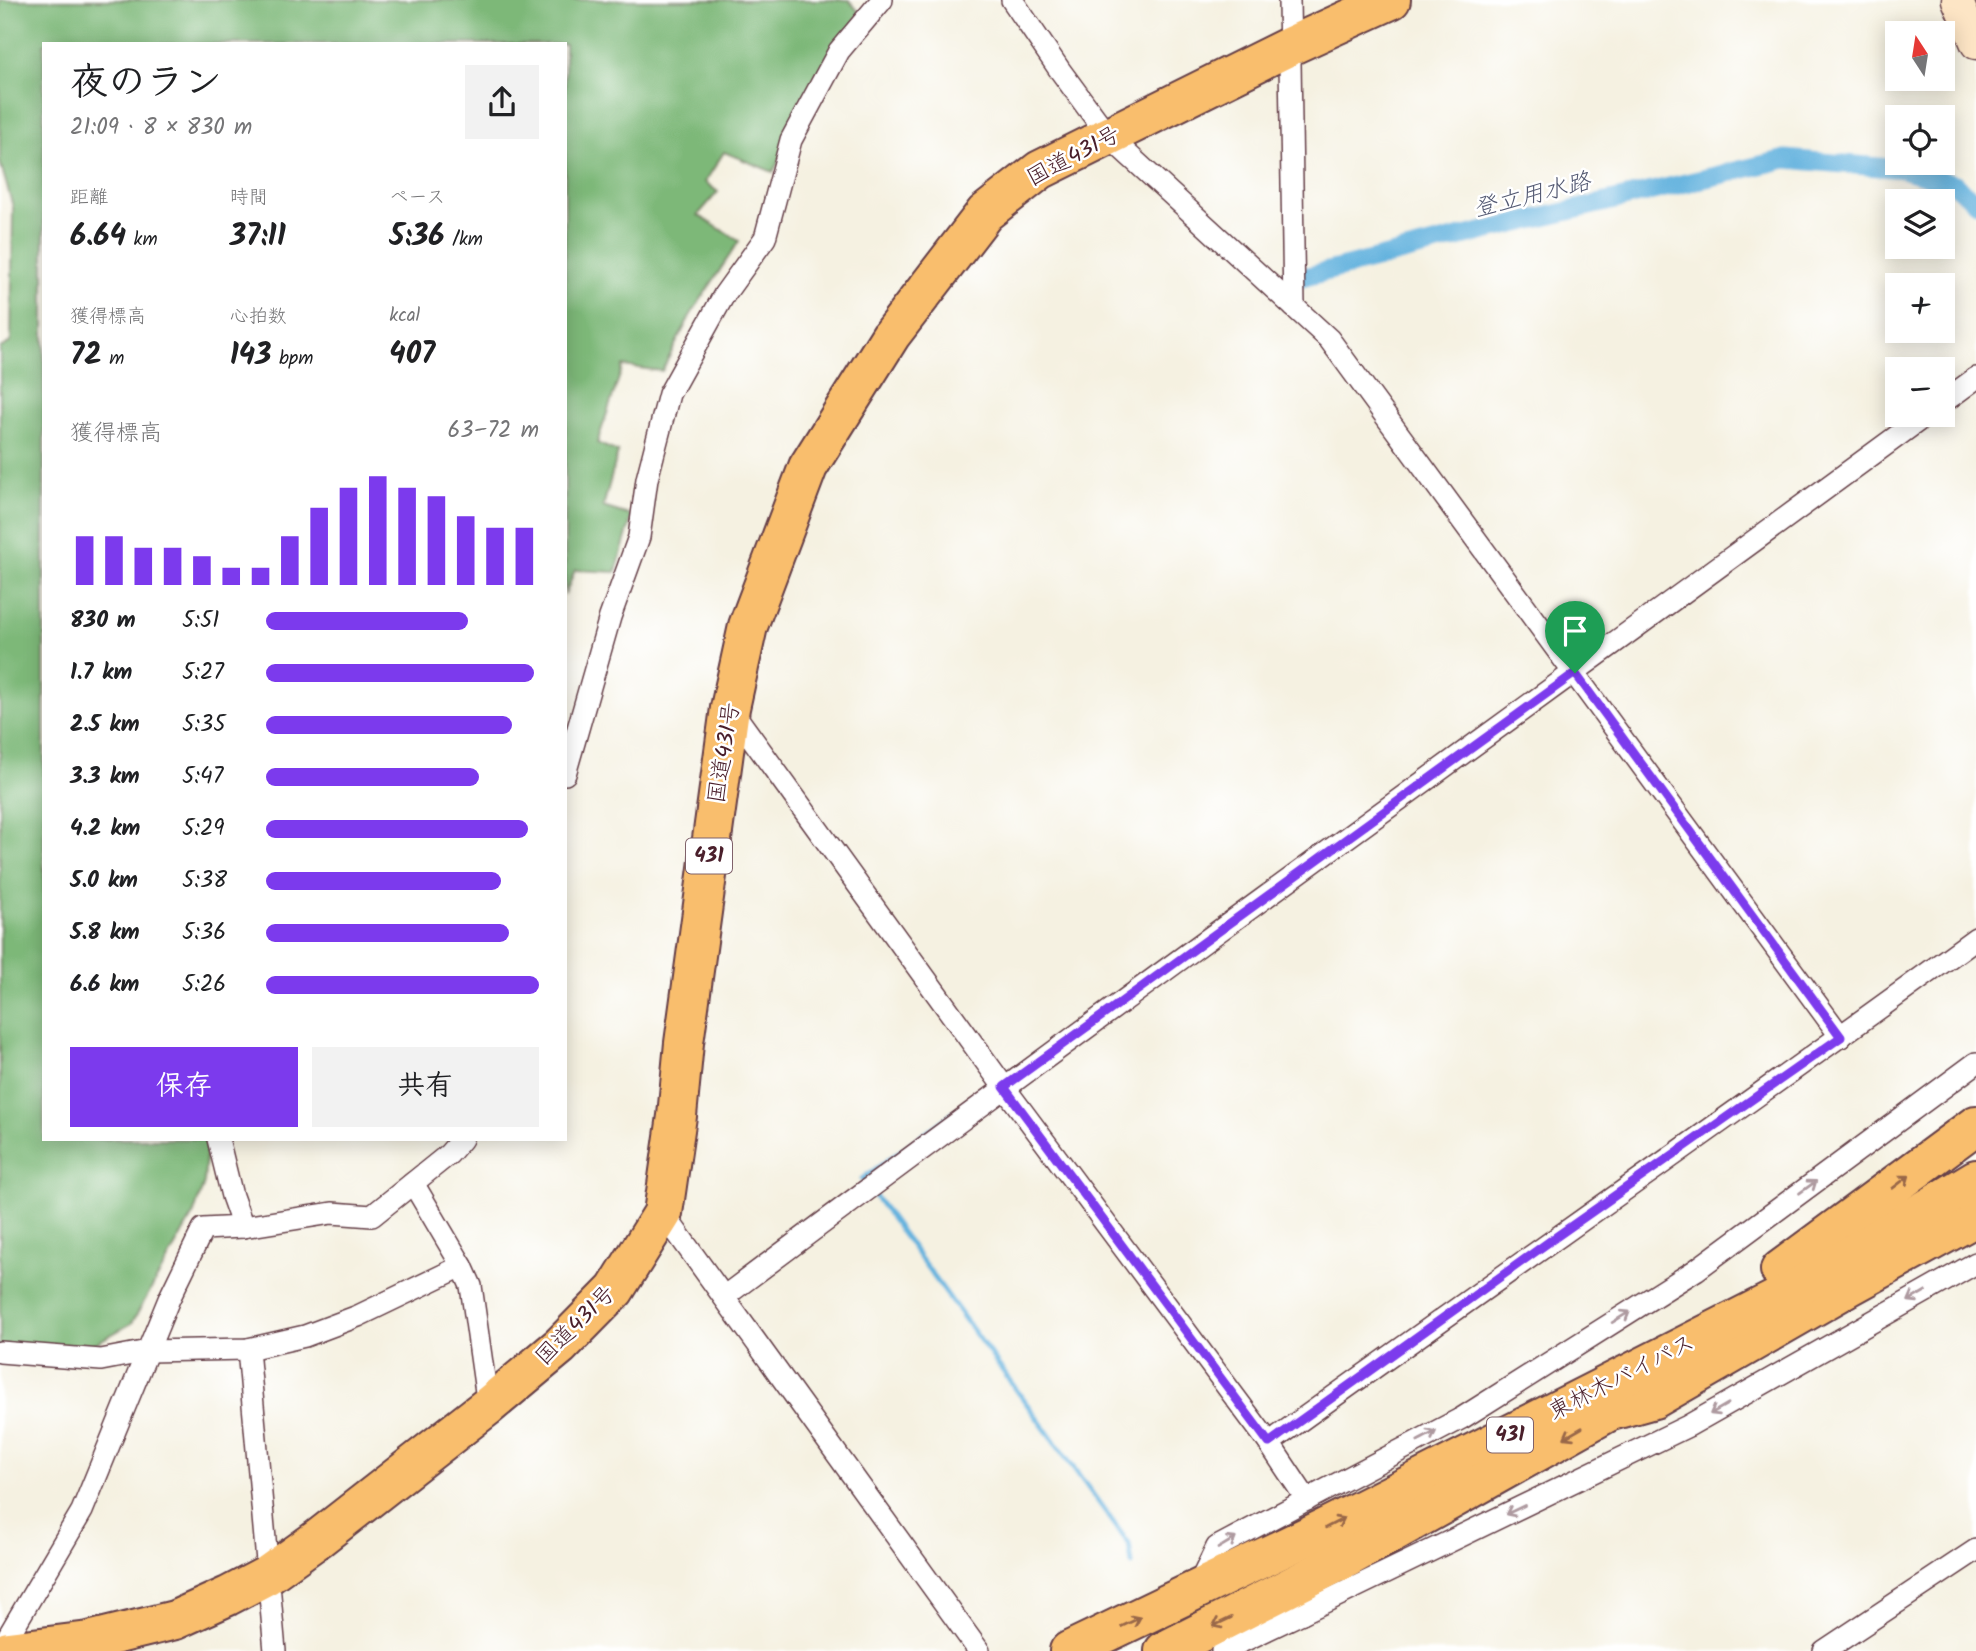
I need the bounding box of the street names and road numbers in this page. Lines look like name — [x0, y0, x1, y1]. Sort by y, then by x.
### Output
street label: 国道431号 — [1021, 117, 1127, 197]
street label: 国道431号 — [699, 700, 751, 806]
road number: 431 — [686, 838, 732, 874]
street label: 国道431号 — [527, 1277, 625, 1375]
street label: 東林木バイパス — [1542, 1326, 1702, 1430]
road number: 431 — [1487, 1418, 1533, 1452]

